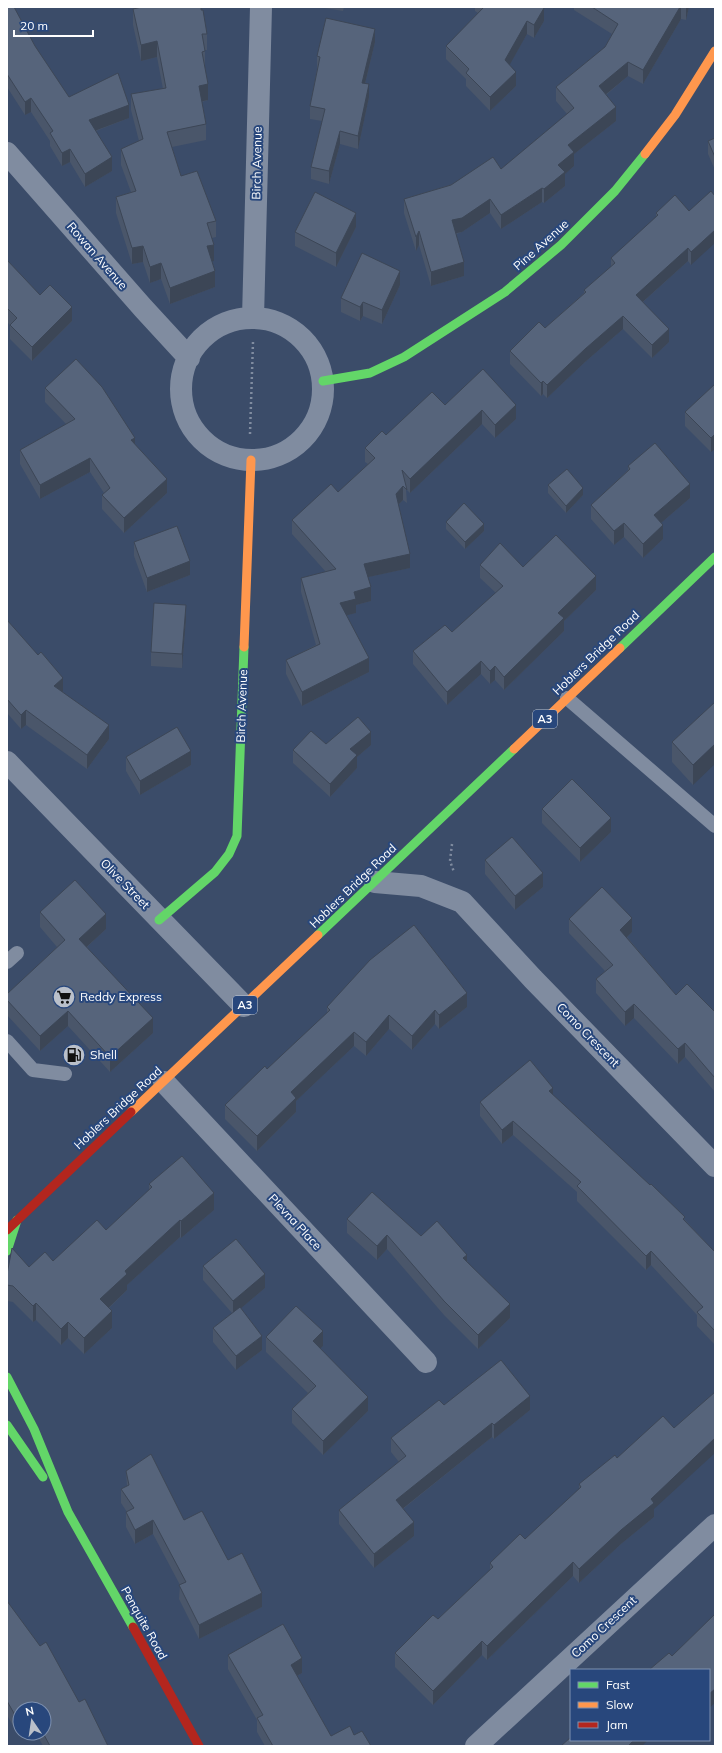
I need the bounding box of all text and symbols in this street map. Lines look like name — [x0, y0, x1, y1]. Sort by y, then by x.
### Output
scale bar — [14, 12, 93, 38]
text: 20 m — [20, 18, 48, 33]
street label: Birch Avenue — [248, 126, 265, 200]
street label: Pine Avenue — [510, 216, 571, 273]
street label: Rowan Avenue — [64, 219, 131, 292]
street label: Hoblers Bridge Road — [549, 607, 642, 698]
street label: Birch Avenue — [233, 669, 250, 743]
road number: A3 — [533, 710, 557, 728]
street label: Hoblers Bridge Road — [306, 840, 399, 931]
street label: Olive Street — [98, 855, 153, 912]
supermarket icon: Reddy Express — [51, 984, 77, 1010]
place label: Reddy Express — [80, 989, 162, 1004]
road number: A3 — [233, 996, 257, 1014]
street label: Como Crescent — [554, 999, 623, 1070]
fuel station icon: Shell — [61, 1042, 87, 1068]
place label: Shell — [90, 1047, 117, 1062]
street label: Hoblers Bridge Road — [71, 1063, 165, 1152]
street label: Plevna Place — [266, 1191, 325, 1253]
street label: Penquite Road — [118, 1584, 171, 1662]
street label: Como Crescent — [568, 1593, 639, 1661]
legend — [570, 1669, 710, 1741]
text: Fast — [606, 1677, 630, 1692]
text: Slow — [606, 1697, 634, 1712]
north arrow — [12, 1701, 52, 1741]
text: N — [24, 1704, 35, 1719]
text: Jam — [606, 1717, 628, 1732]

